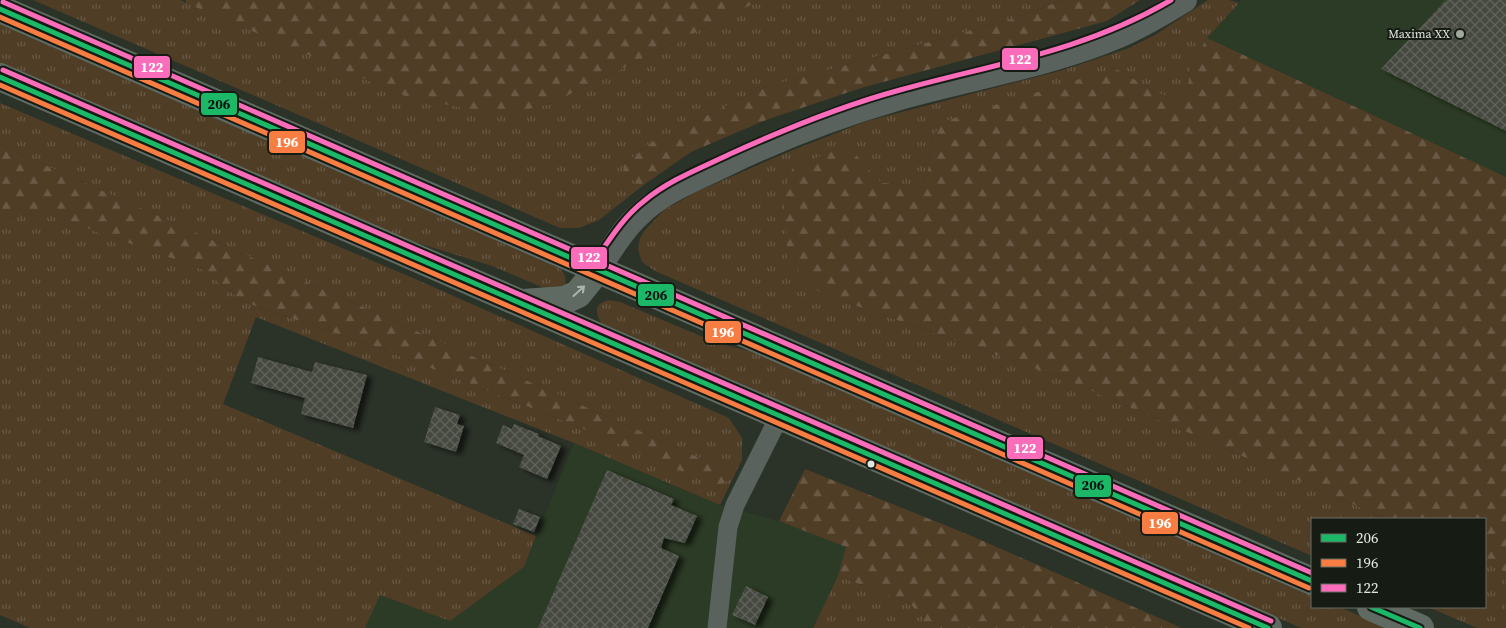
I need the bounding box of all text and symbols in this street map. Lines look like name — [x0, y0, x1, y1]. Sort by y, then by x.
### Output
place label: Maxima XX — [1388, 26, 1450, 42]
marker: Maxima XX — [1454, 28, 1466, 40]
line badge: 122 — [1001, 47, 1039, 71]
text: 122 — [1009, 49, 1032, 69]
line badge: 122 — [133, 55, 171, 79]
text: 122 — [141, 57, 164, 77]
line badge: 206 — [200, 92, 238, 116]
text: 206 — [208, 94, 231, 114]
line badge: 196 — [268, 130, 306, 154]
text: 196 — [276, 132, 299, 152]
line badge: 122 — [570, 246, 608, 270]
text: 122 — [578, 247, 601, 267]
line badge: 206 — [637, 283, 675, 307]
one-way arrow — [573, 285, 586, 296]
text: 206 — [645, 285, 668, 305]
line badge: 196 — [704, 320, 742, 344]
text: 196 — [712, 322, 735, 342]
line badge: 122 — [1006, 436, 1044, 460]
text: 122 — [1014, 438, 1037, 458]
unlabelled marker — [866, 459, 876, 469]
line badge: 206 — [1074, 474, 1112, 498]
text: 206 — [1082, 475, 1105, 495]
line badge: 196 — [1141, 511, 1179, 535]
text: 196 — [1149, 513, 1172, 533]
legend — [1311, 518, 1486, 608]
text: 206 — [1356, 527, 1379, 548]
text: 196 — [1356, 552, 1379, 573]
text: 122 — [1356, 577, 1379, 598]

